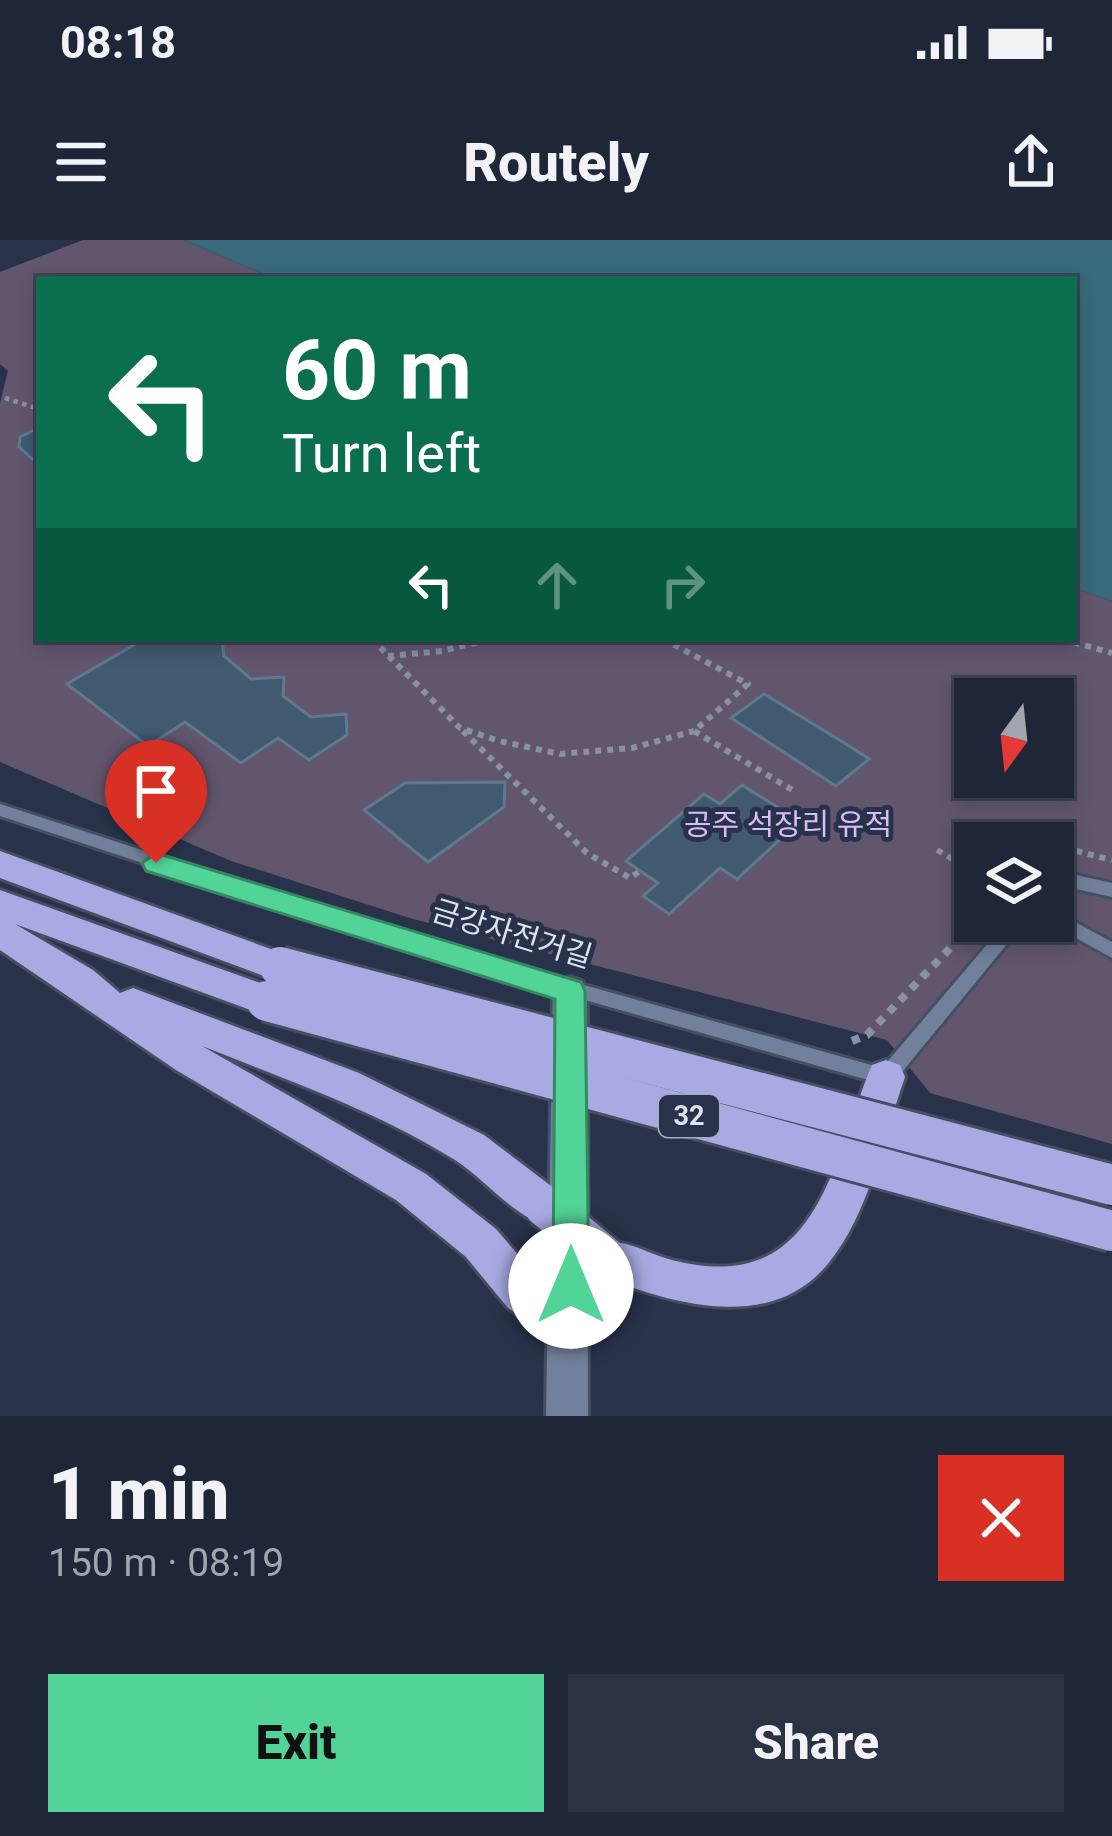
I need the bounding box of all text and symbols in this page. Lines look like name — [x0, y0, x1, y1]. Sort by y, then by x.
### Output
text: 08:18 — [60, 16, 176, 69]
icon: menu — [48, 129, 114, 195]
icon: share — [998, 129, 1064, 195]
text: Routely — [463, 131, 649, 194]
text: 60 m — [282, 321, 472, 420]
icon: left — [84, 324, 240, 480]
text: Turn left — [282, 422, 481, 485]
icon: left — [398, 552, 464, 618]
icon: ahead — [524, 552, 590, 618]
icon: right — [650, 552, 716, 618]
north arrow — [954, 678, 1074, 798]
map controls — [954, 678, 1074, 942]
pin — [105, 740, 207, 863]
icon: arrive — [123, 758, 189, 824]
park label: 공주 석장리 유적 — [684, 807, 892, 842]
button: layers — [954, 822, 1074, 942]
street label: 금강자전거길 — [428, 893, 596, 974]
road number: 32 — [659, 1095, 719, 1137]
position arrow — [508, 1223, 634, 1349]
text: 1 min — [48, 1452, 230, 1537]
button: close — [938, 1455, 1064, 1581]
text: 150 m · 08:19 — [48, 1540, 284, 1586]
button: Exit — [48, 1674, 544, 1812]
button: Share — [568, 1674, 1064, 1812]

